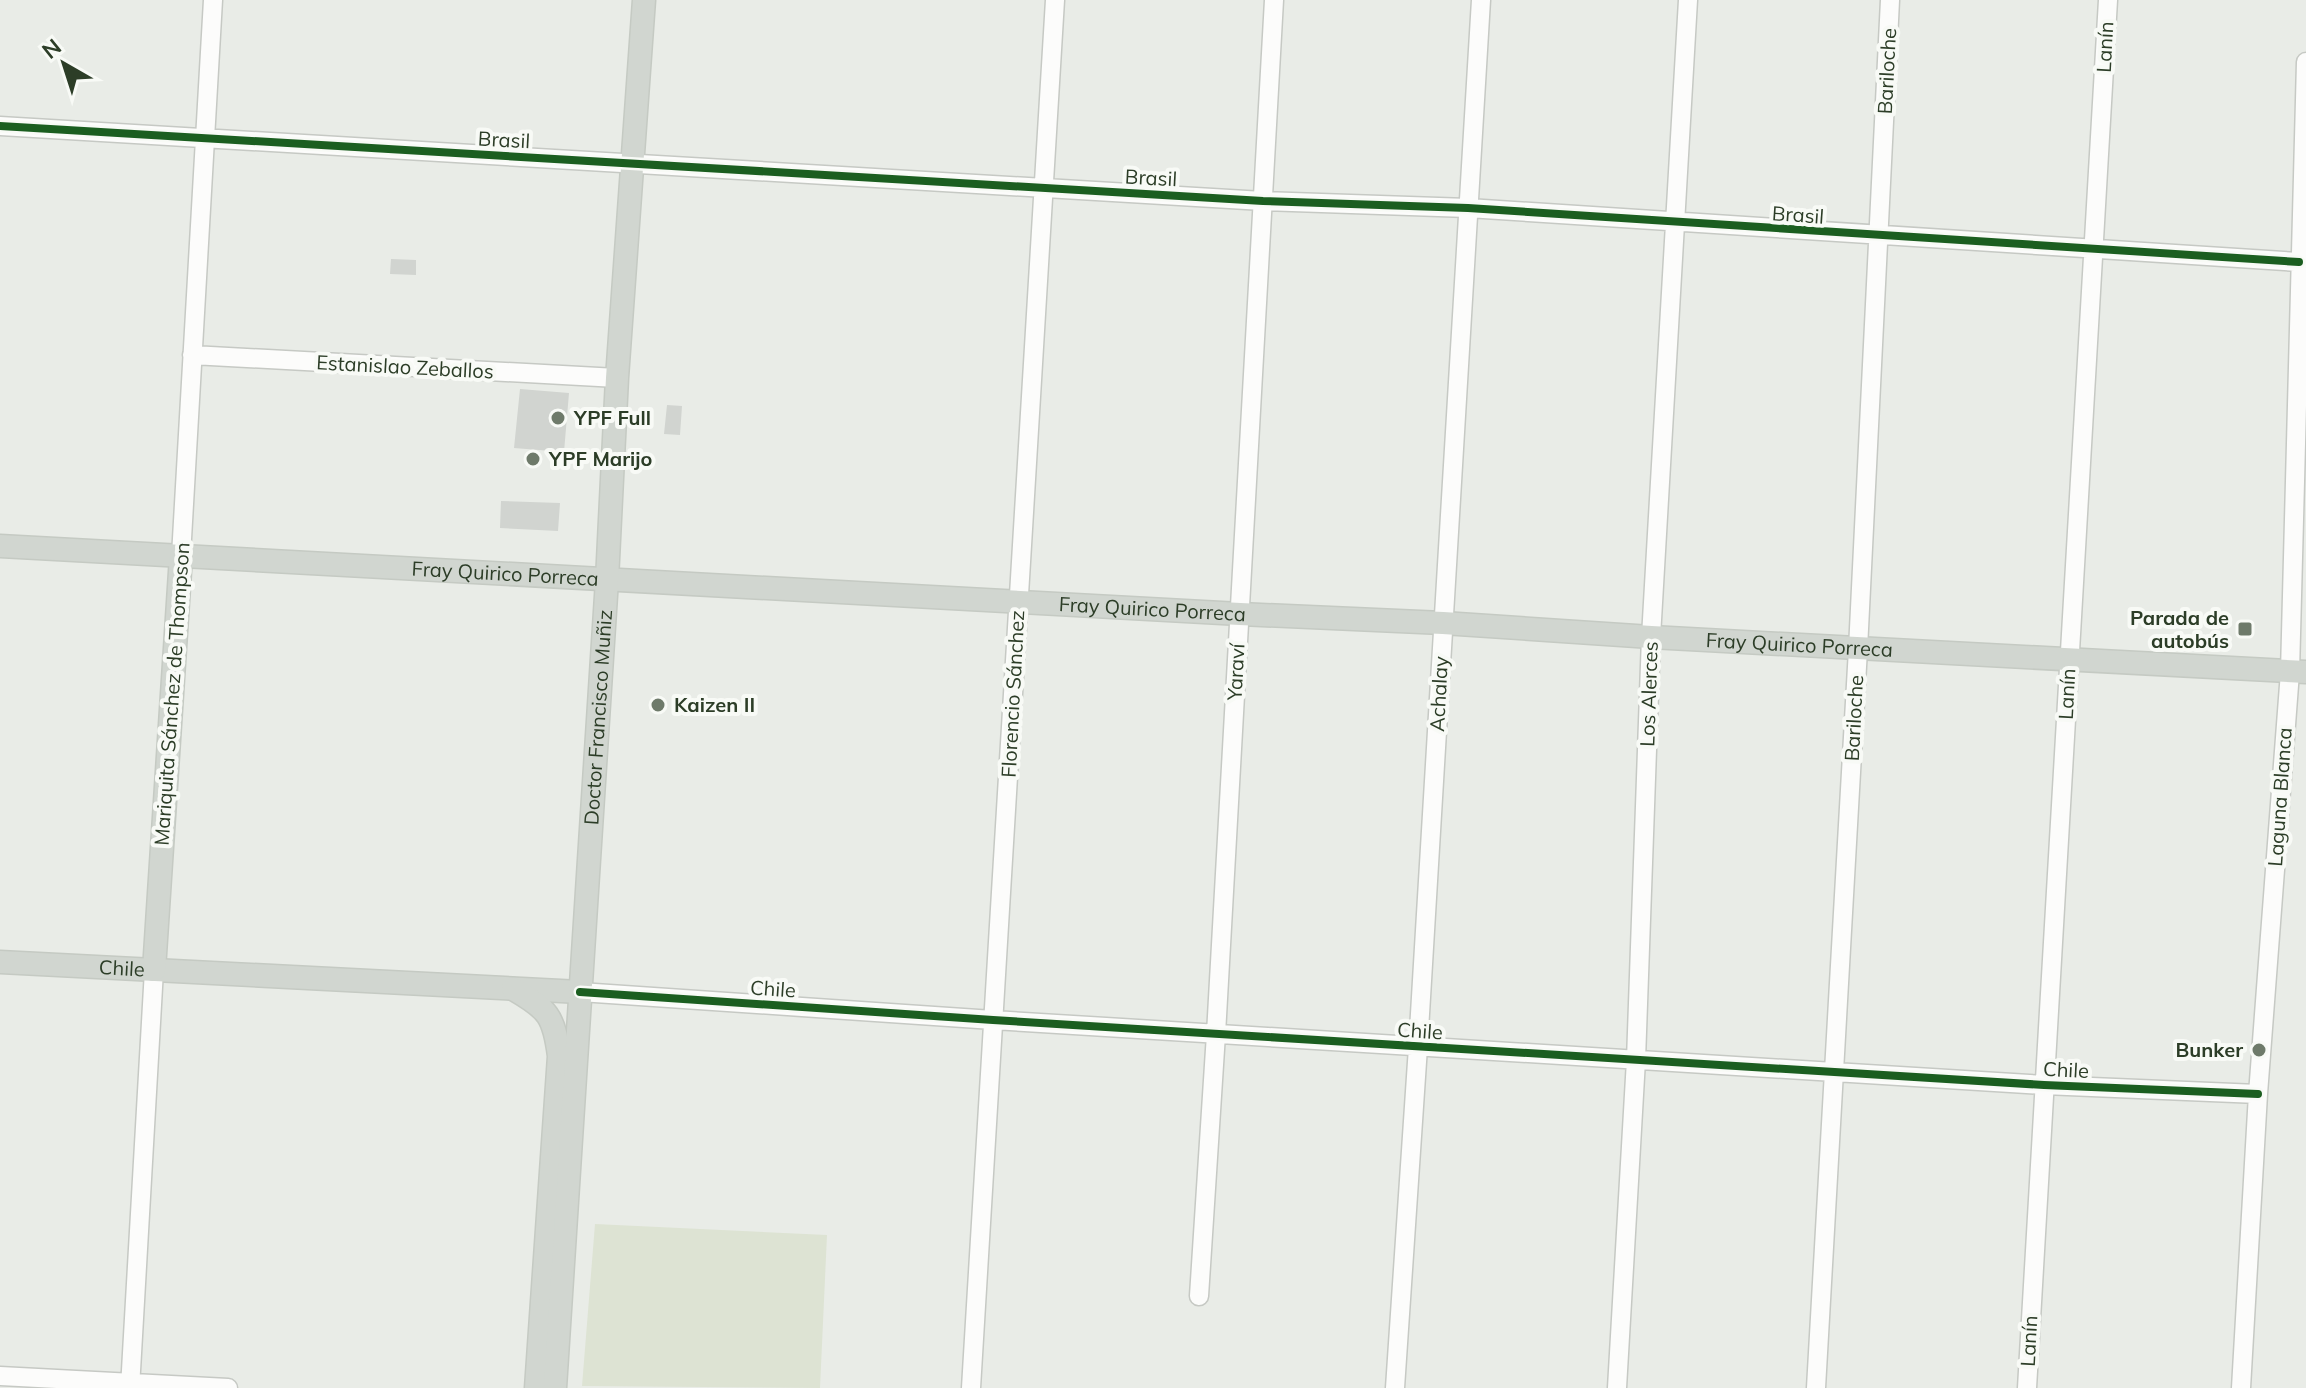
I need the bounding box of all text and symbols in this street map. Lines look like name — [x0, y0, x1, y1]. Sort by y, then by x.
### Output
street label: Lanín — [2091, 21, 2118, 73]
north arrow — [24, 24, 104, 104]
street label: Bariloche — [1872, 27, 1901, 115]
text: N — [36, 32, 67, 65]
street label: Brasil — [477, 126, 531, 153]
street label: Brasil — [1124, 164, 1178, 191]
street label: Brasil — [1771, 200, 1825, 229]
street label: Estanislao Zeballos — [316, 349, 494, 384]
place label: YPF Full — [573, 405, 651, 430]
marker: YPF Full — [549, 409, 567, 427]
place label: YPF Marijo — [548, 446, 653, 471]
marker: YPF Marijo — [524, 450, 542, 468]
street label: Mariquita Sánchez de Thompson — [148, 542, 195, 846]
street label: Fray Quirico Porreca — [411, 556, 599, 591]
street label: Fray Quirico Porreca — [1058, 591, 1246, 626]
place label: Parada de autobús — [2130, 605, 2229, 653]
street label: Doctor Francisco Muñiz — [578, 609, 617, 826]
street label: Florencio Sánchez — [996, 610, 1029, 778]
marker: Parada de autobús — [2236, 620, 2254, 638]
street label: Fray Quirico Porreca — [1705, 627, 1893, 662]
street label: Los Alerces — [1634, 641, 1663, 747]
street label: Yaraví — [1221, 642, 1250, 702]
street label: Achalay — [1424, 655, 1453, 732]
street label: Lanín — [2053, 668, 2080, 720]
street label: Bariloche — [1839, 674, 1868, 762]
place label: Kaizen II — [674, 692, 755, 717]
marker: Kaizen II — [649, 696, 667, 714]
street label: Laguna Blanca — [2262, 727, 2297, 867]
street label: Chile — [98, 954, 145, 981]
street label: Chile — [749, 974, 797, 1003]
street label: Chile — [1396, 1016, 1444, 1045]
place label: Bunker — [2176, 1037, 2243, 1062]
marker: Bunker — [2250, 1041, 2268, 1059]
street label: Chile — [2042, 1056, 2090, 1083]
street label: Lanín — [2015, 1315, 2042, 1367]

